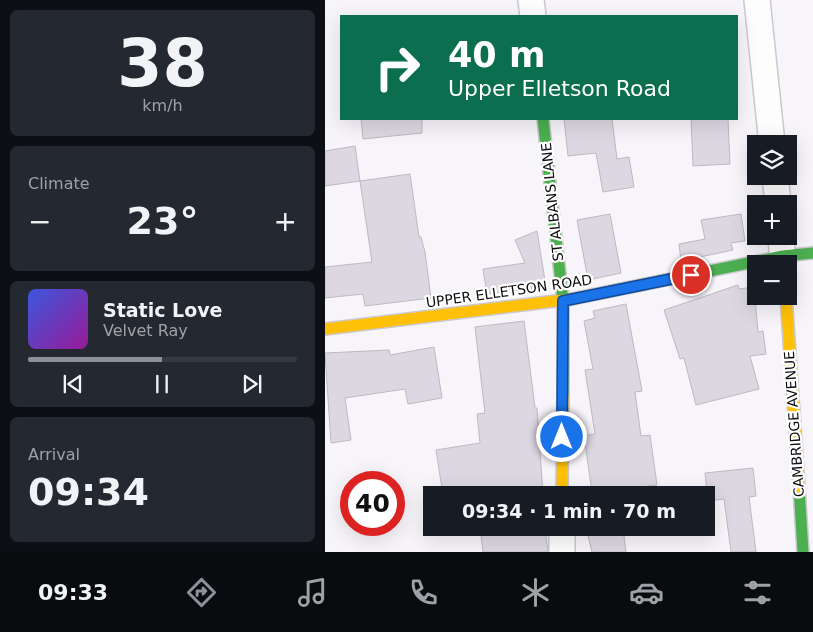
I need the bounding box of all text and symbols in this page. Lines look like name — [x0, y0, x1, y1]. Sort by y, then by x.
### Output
text: 38 — [117, 26, 208, 101]
icon: right — [365, 35, 430, 100]
text: 40 m — [448, 35, 545, 75]
text: Upper Elletson Road — [448, 76, 671, 101]
text: km/h — [142, 96, 183, 115]
map controls — [747, 135, 797, 305]
button: layers — [747, 135, 797, 185]
street label: ST ALBANS LANE — [538, 142, 566, 262]
text: Climate — [28, 174, 90, 193]
button: + — [747, 195, 797, 245]
text: 23° — [127, 199, 198, 243]
text: − — [28, 205, 51, 238]
text: + — [274, 205, 297, 238]
pin — [670, 254, 712, 296]
button: − — [747, 255, 797, 305]
icon: arrive — [677, 261, 705, 289]
street label: UPPER ELLETSON ROAD — [425, 271, 593, 311]
text: Static Love — [103, 299, 223, 321]
text: Velvet Ray — [103, 321, 188, 340]
street label: CAMBRIDGE AVENUE — [781, 350, 807, 498]
icon: previous — [59, 370, 87, 398]
icon: pause — [148, 370, 176, 398]
icon: next — [238, 370, 266, 398]
position arrow — [535, 410, 587, 462]
text: Arrival — [28, 445, 80, 464]
text: 09:34 — [28, 470, 149, 514]
speed limit sign: 40 — [340, 471, 405, 536]
text: 09:34 · 1 min · 70 m — [462, 500, 676, 522]
icon: directions — [184, 575, 219, 610]
icon: music — [295, 575, 330, 610]
icon: phone — [406, 575, 441, 610]
icon: climate — [518, 575, 553, 610]
icon: car — [629, 575, 664, 610]
icon: filters — [740, 575, 775, 610]
text: 09:33 — [38, 580, 108, 605]

